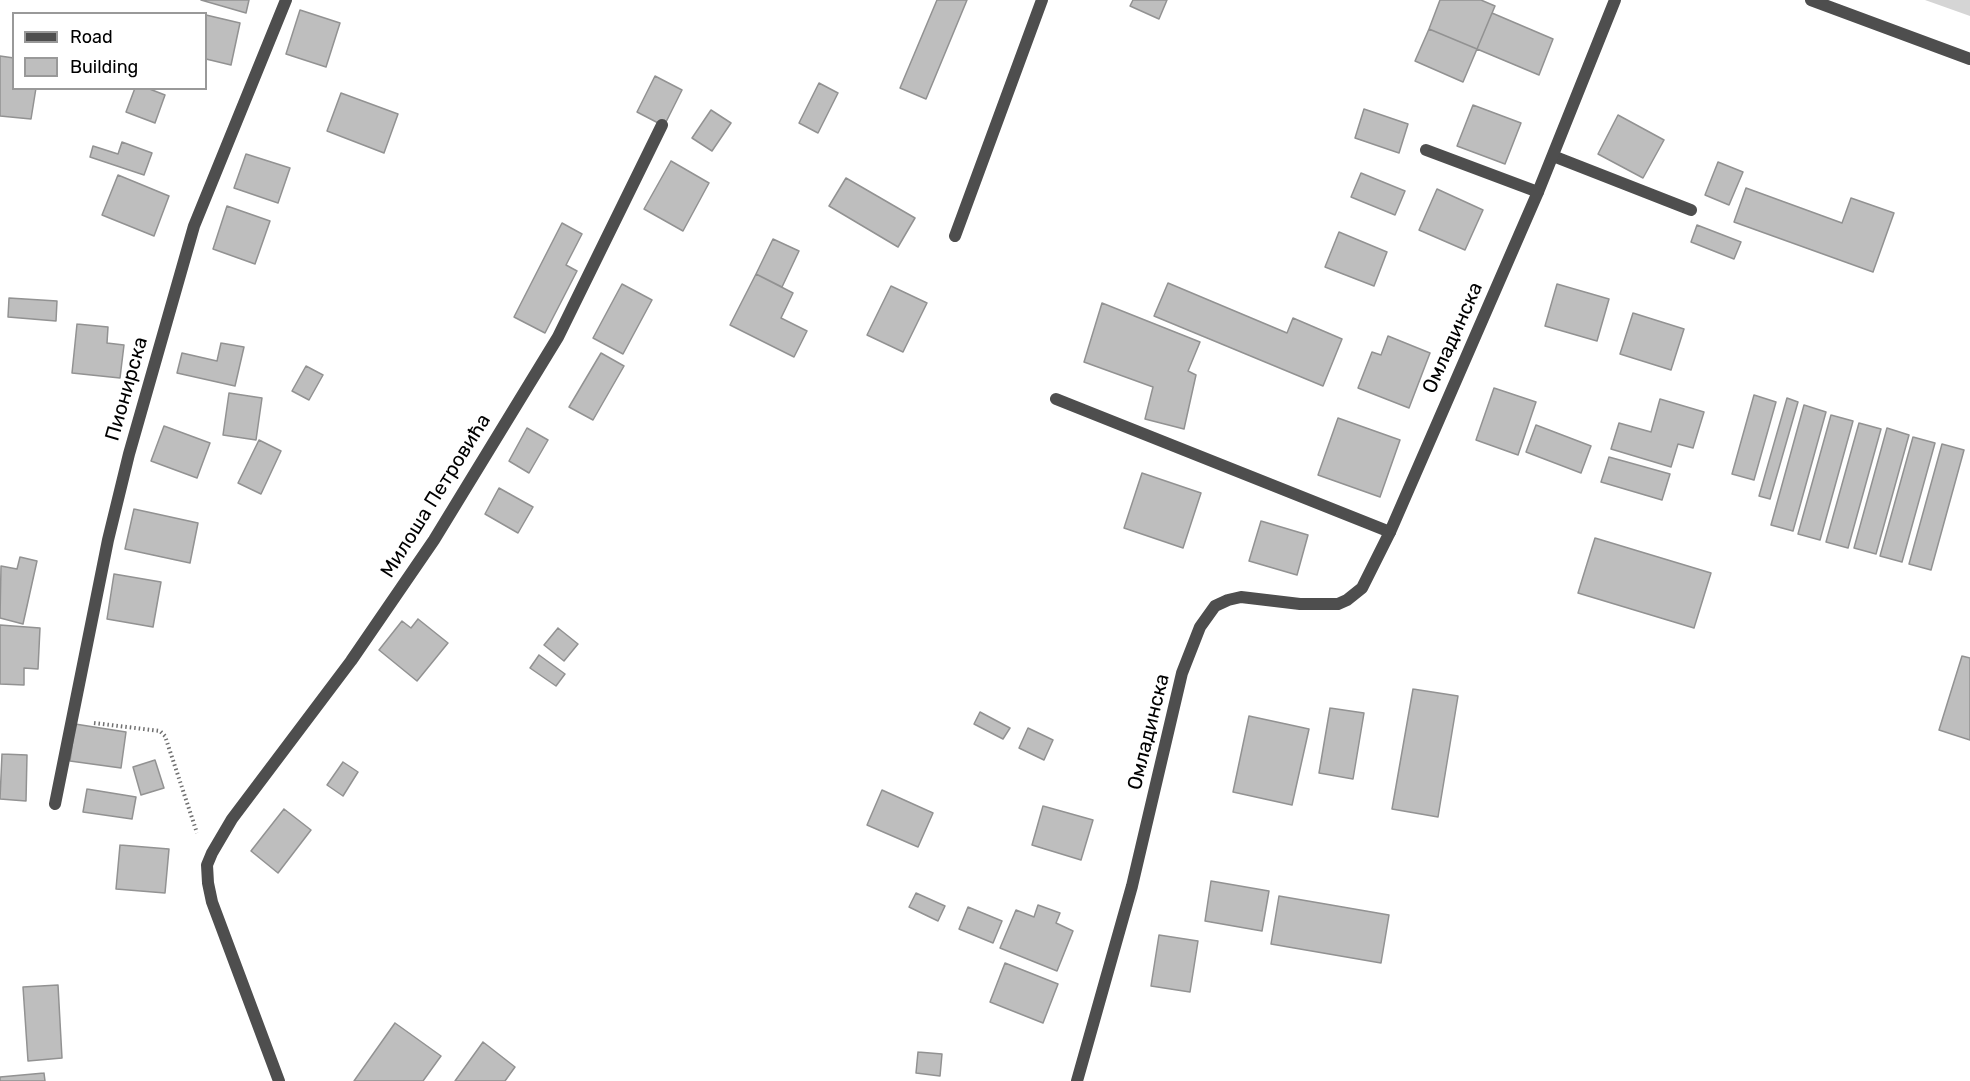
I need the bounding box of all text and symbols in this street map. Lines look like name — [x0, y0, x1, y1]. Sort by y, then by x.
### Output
legend — [12, 12, 207, 90]
text: Road — [70, 26, 113, 48]
text: Building — [70, 56, 138, 78]
street label: Омладинска — [1418, 279, 1488, 397]
street label: Пионирска — [101, 334, 153, 444]
street label: Милоша Петровића — [376, 410, 496, 582]
street label: Омладинска — [1123, 671, 1175, 793]

